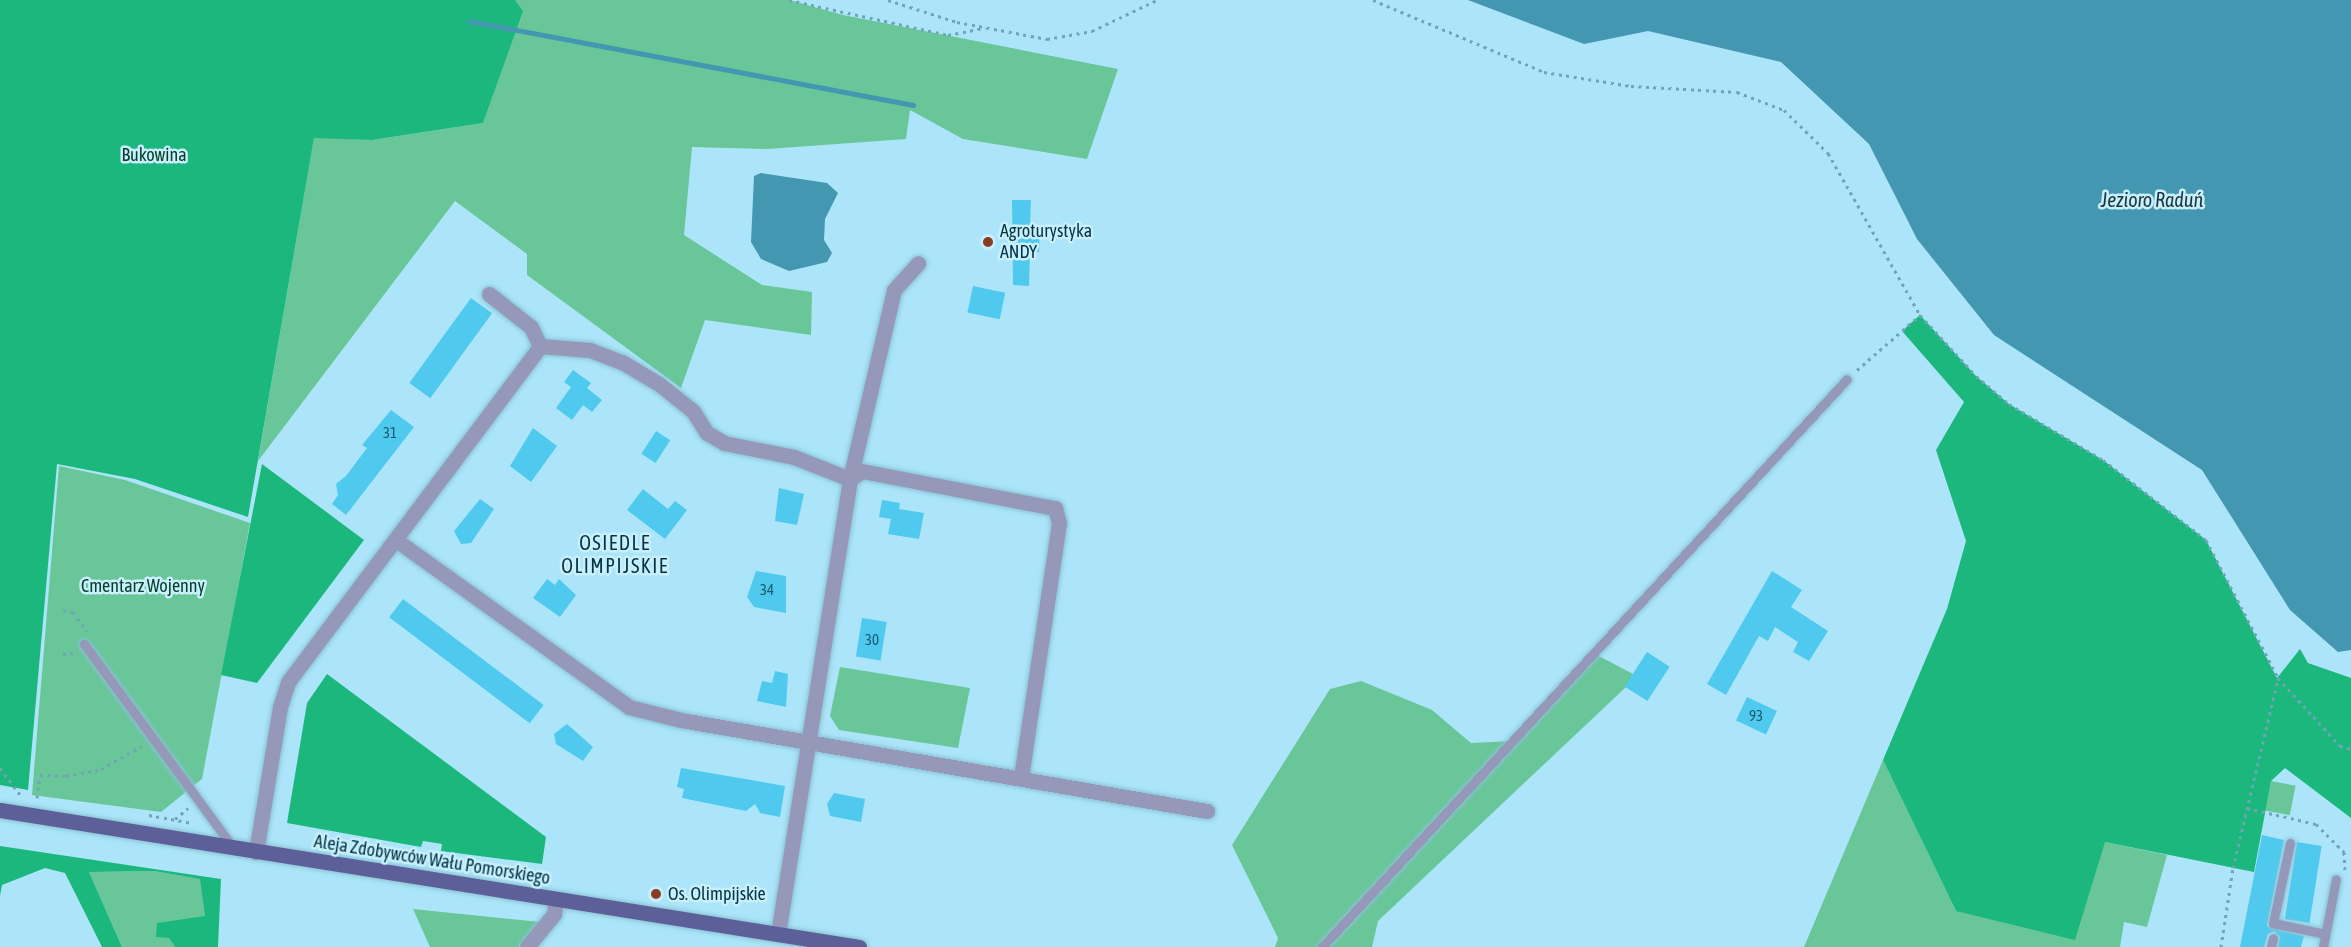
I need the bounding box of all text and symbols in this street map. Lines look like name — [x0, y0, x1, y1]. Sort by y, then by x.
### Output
park label: Bukowina — [121, 144, 187, 166]
water label: Jezioro Raduń — [2101, 187, 2203, 211]
place label: Agroturystyka ANDY — [1000, 221, 1092, 264]
marker: Agroturystyka ANDY — [981, 235, 995, 249]
house number: 31 — [383, 424, 397, 442]
district label: OSIEDLE OLIMPIJSKIE — [561, 531, 669, 578]
park label: Cmentarz Wojenny — [81, 575, 205, 597]
house number: 34 — [760, 581, 774, 599]
house number: 30 — [865, 631, 879, 649]
house number: 93 — [1749, 707, 1763, 725]
street label: Aleja Zdobywców Wału Pomorskiego — [312, 831, 552, 889]
place label: Os. Olimpijskie — [668, 883, 766, 905]
marker: Os. Olimpijskie — [649, 887, 663, 901]

